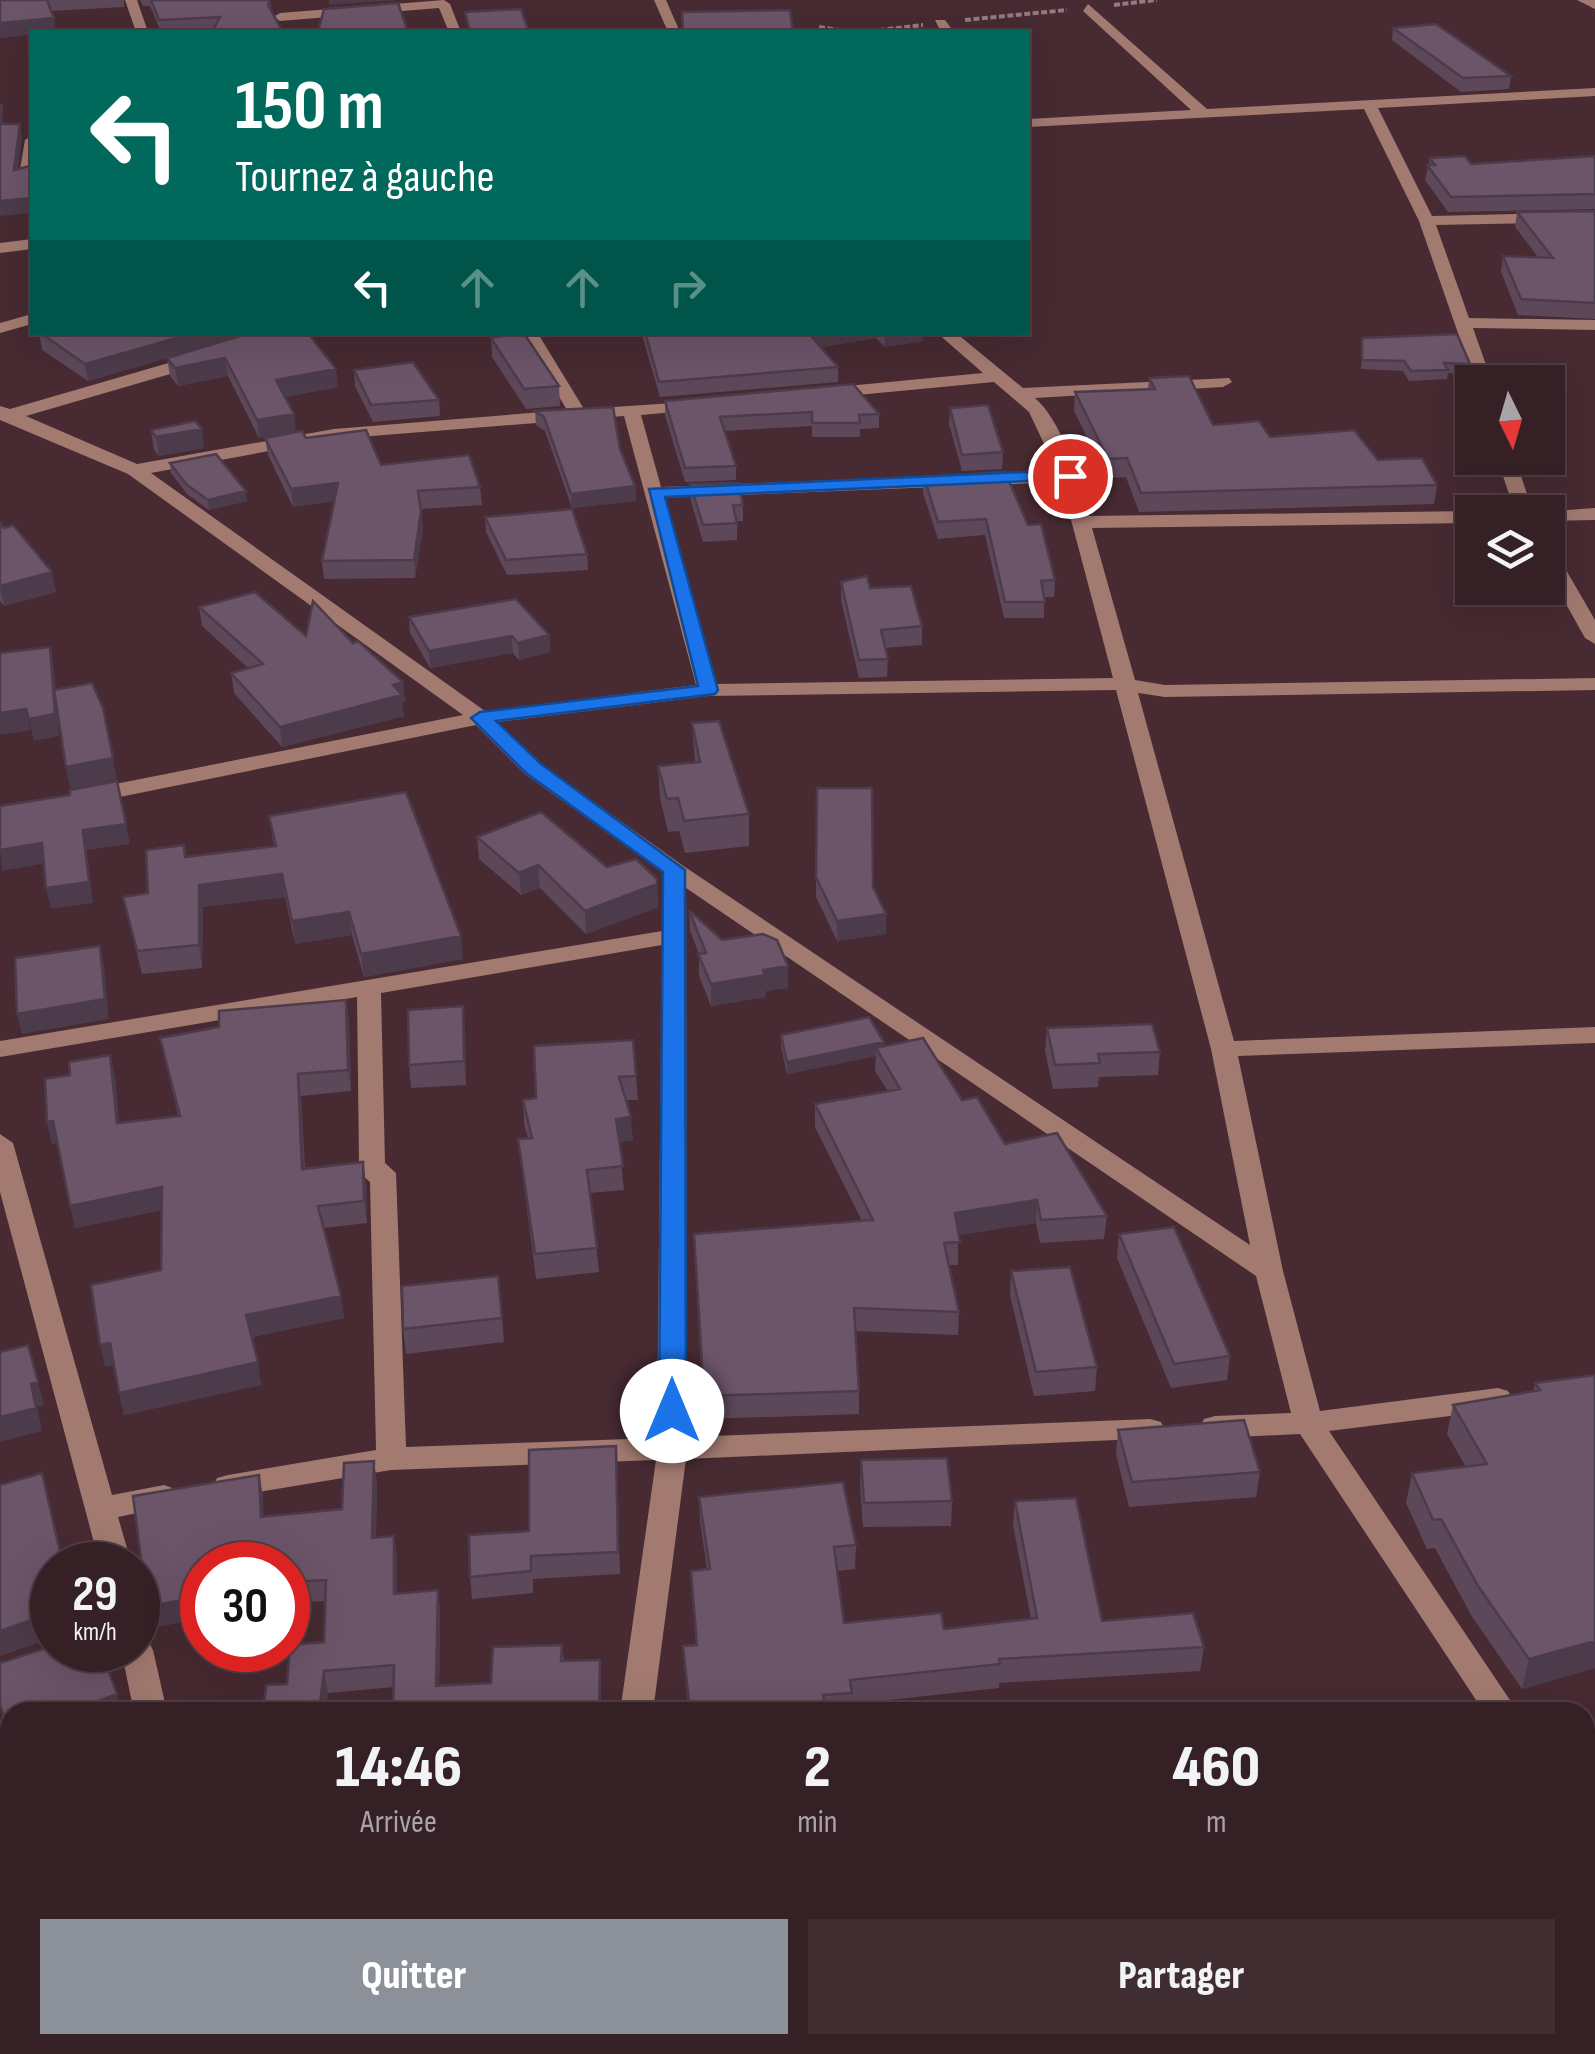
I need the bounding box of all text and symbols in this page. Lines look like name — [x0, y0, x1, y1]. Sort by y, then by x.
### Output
text: 150 m — [235, 65, 384, 149]
icon: left — [70, 70, 200, 200]
text: Tournez à gauche — [235, 150, 495, 205]
icon: left — [345, 260, 400, 315]
icon: ahead — [450, 260, 505, 315]
icon: ahead — [555, 260, 610, 315]
icon: right — [660, 260, 715, 315]
north arrow — [1455, 365, 1565, 475]
map controls — [1455, 365, 1565, 605]
pin — [1028, 434, 1113, 519]
icon: arrive — [1043, 449, 1098, 504]
button: layers — [1455, 495, 1565, 605]
position arrow — [620, 1359, 724, 1463]
speed limit sign: 30 — [180, 1542, 310, 1672]
text: 29 — [72, 1565, 118, 1625]
text: km/h — [73, 1617, 117, 1648]
text: 14:46 — [335, 1732, 462, 1804]
text: 2 — [804, 1732, 831, 1804]
text: 460 — [1172, 1732, 1260, 1804]
text: Arrivée — [360, 1803, 437, 1842]
text: min — [797, 1803, 837, 1842]
text: m — [1206, 1803, 1226, 1842]
button: Quitter — [40, 1919, 788, 2034]
button: Partager — [808, 1919, 1555, 2034]

